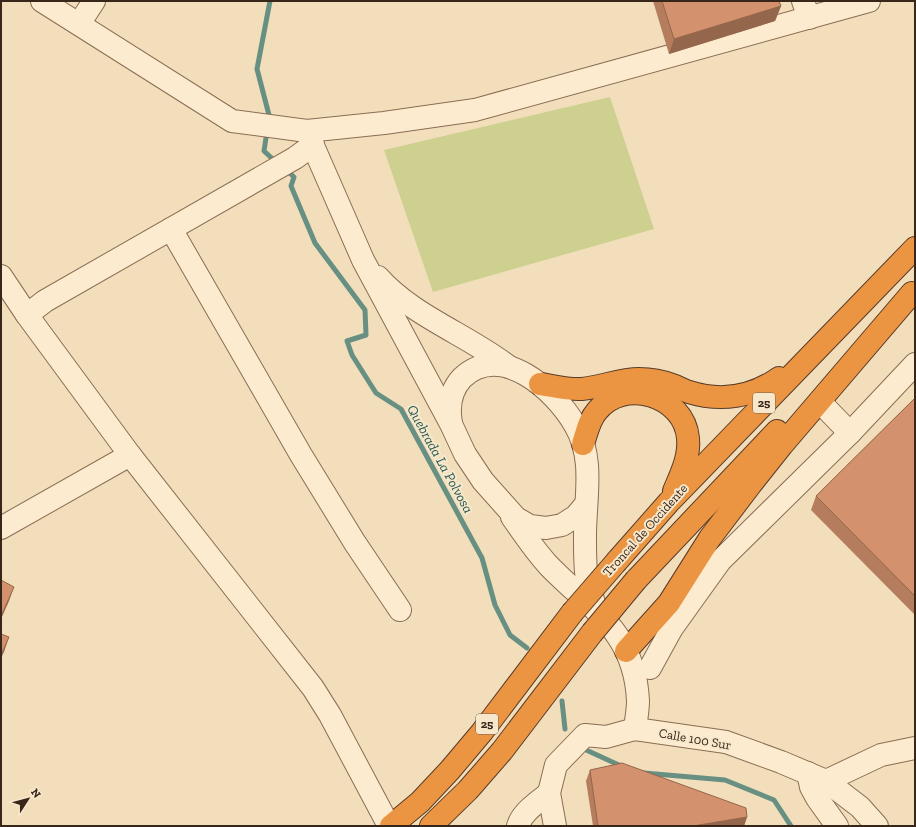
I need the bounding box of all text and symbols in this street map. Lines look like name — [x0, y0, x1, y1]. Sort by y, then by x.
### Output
road number: 25 — [753, 393, 775, 413]
water label: Quebrada La Polvosa — [403, 402, 477, 516]
street label: Troncal de Occidente — [600, 481, 690, 579]
road number: 25 — [476, 714, 498, 734]
street label: Calle 100 Sur — [658, 725, 732, 753]
north arrow — [8, 779, 48, 819]
text: N — [28, 786, 44, 801]

